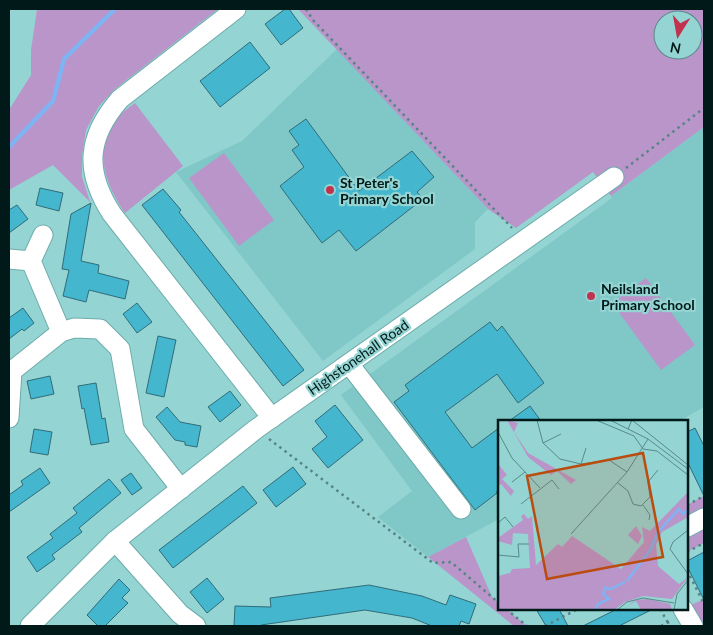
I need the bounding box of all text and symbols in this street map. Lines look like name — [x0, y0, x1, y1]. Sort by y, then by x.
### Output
north arrow — [653, 10, 703, 60]
text: N — [669, 39, 682, 58]
place label: St Peter's Primary School — [340, 174, 434, 207]
marker: St Peter's Primary School — [324, 184, 336, 196]
place label: Neilsland Primary School — [601, 280, 695, 313]
marker: Neilsland Primary School — [585, 290, 597, 302]
street label: Highstonehall Road — [304, 316, 412, 398]
inset map — [498, 420, 688, 610]

